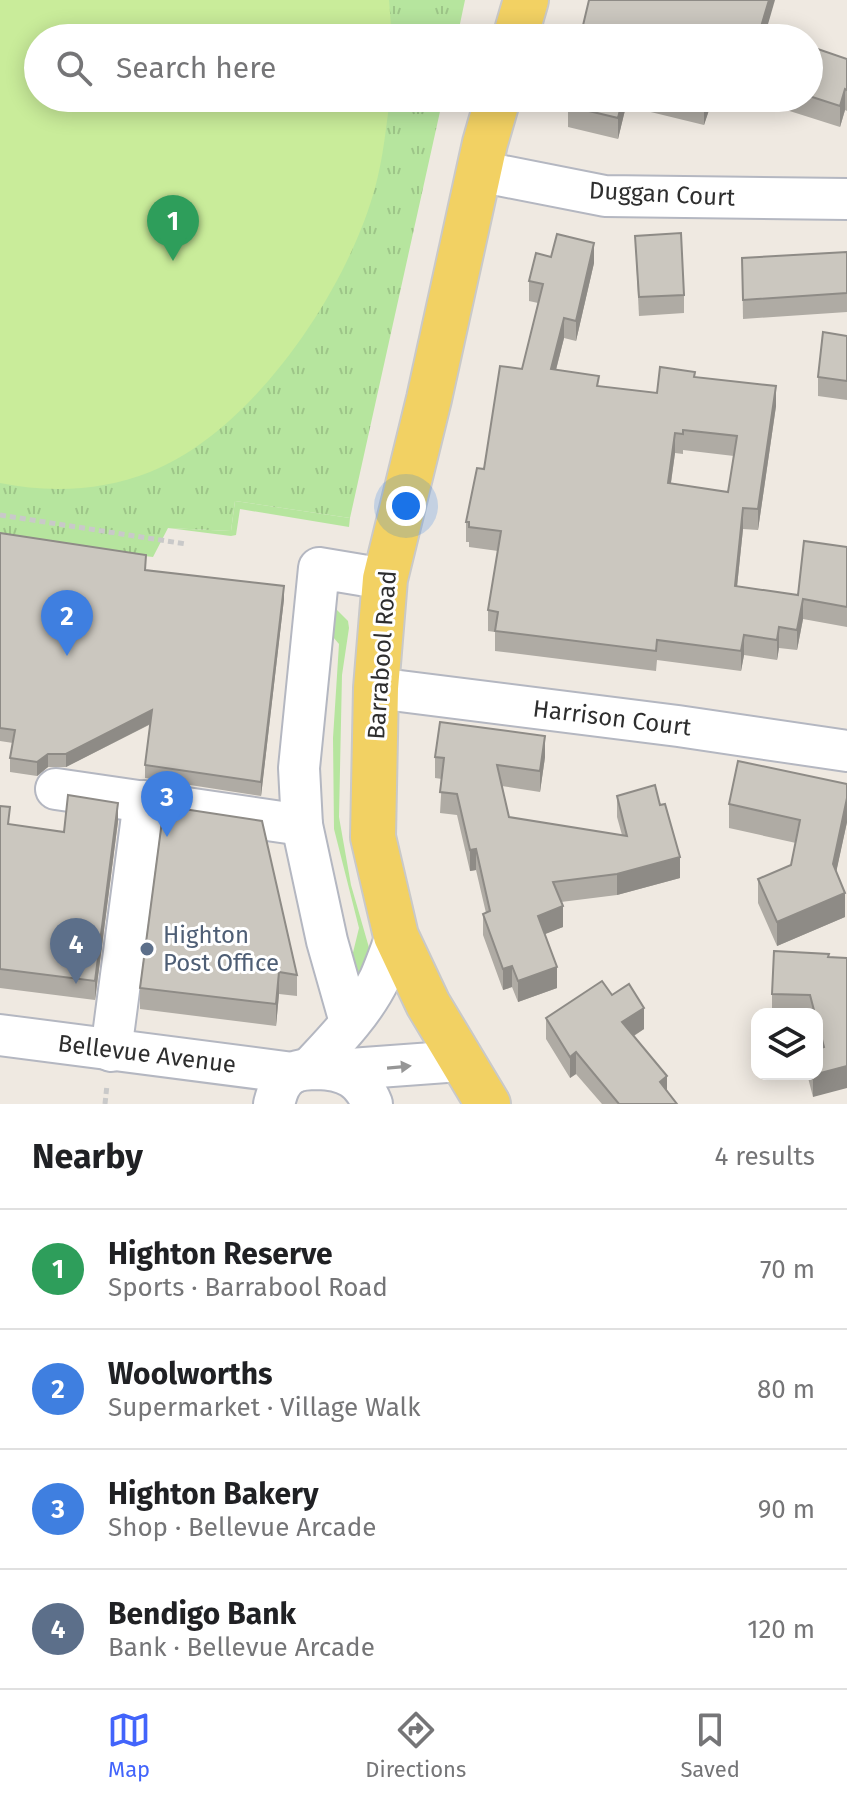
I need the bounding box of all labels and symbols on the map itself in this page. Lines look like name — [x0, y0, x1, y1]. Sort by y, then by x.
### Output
street label: Duggan Court — [588, 176, 736, 212]
pin: 1 — [147, 195, 199, 261]
your location — [386, 486, 426, 526]
street label: Barrabool Road — [362, 570, 402, 740]
pin: 2 — [41, 590, 93, 656]
street label: Harrison Court — [531, 694, 693, 742]
pin: 3 — [141, 771, 193, 837]
pin: 4 — [50, 918, 102, 984]
place label: Highton Post Office — [163, 921, 279, 977]
marker: Highton Post Office — [138, 940, 156, 958]
street label: Bellevue Avenue — [56, 1029, 238, 1079]
one-way arrow — [387, 1060, 412, 1073]

